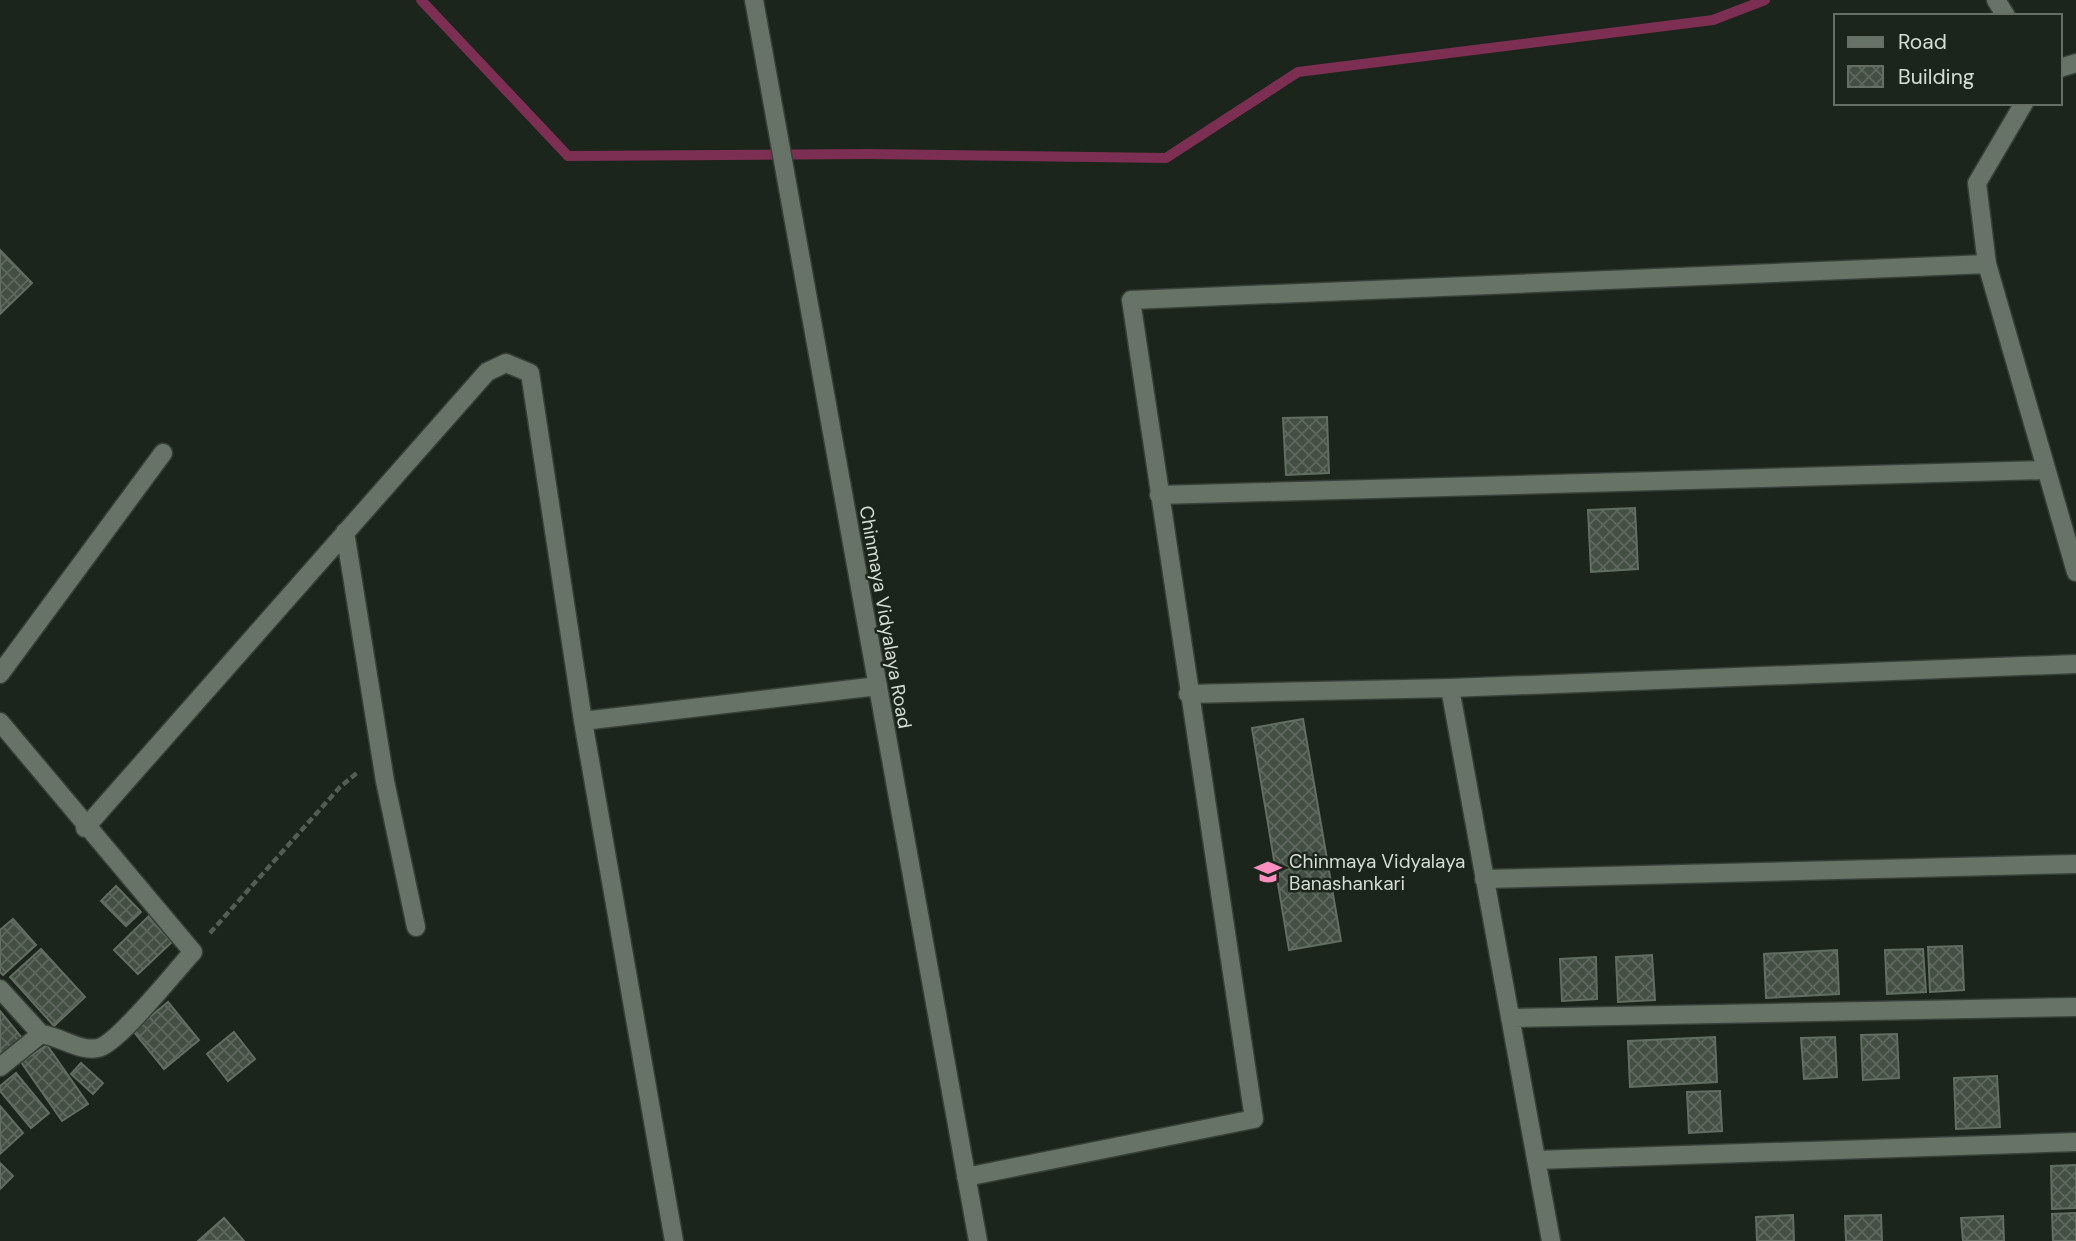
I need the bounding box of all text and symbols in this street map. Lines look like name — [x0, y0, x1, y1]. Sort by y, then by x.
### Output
legend — [1834, 14, 2062, 105]
text: Road — [1898, 28, 1947, 56]
text: Building — [1898, 63, 1975, 91]
street label: Chinmaya Vidyalaya Road — [854, 504, 917, 730]
place label: Chinmaya Vidyalaya Banashankari — [1289, 849, 1465, 896]
school or university icon: Chinmaya Vidyalaya Banashankari — [1253, 857, 1283, 887]

